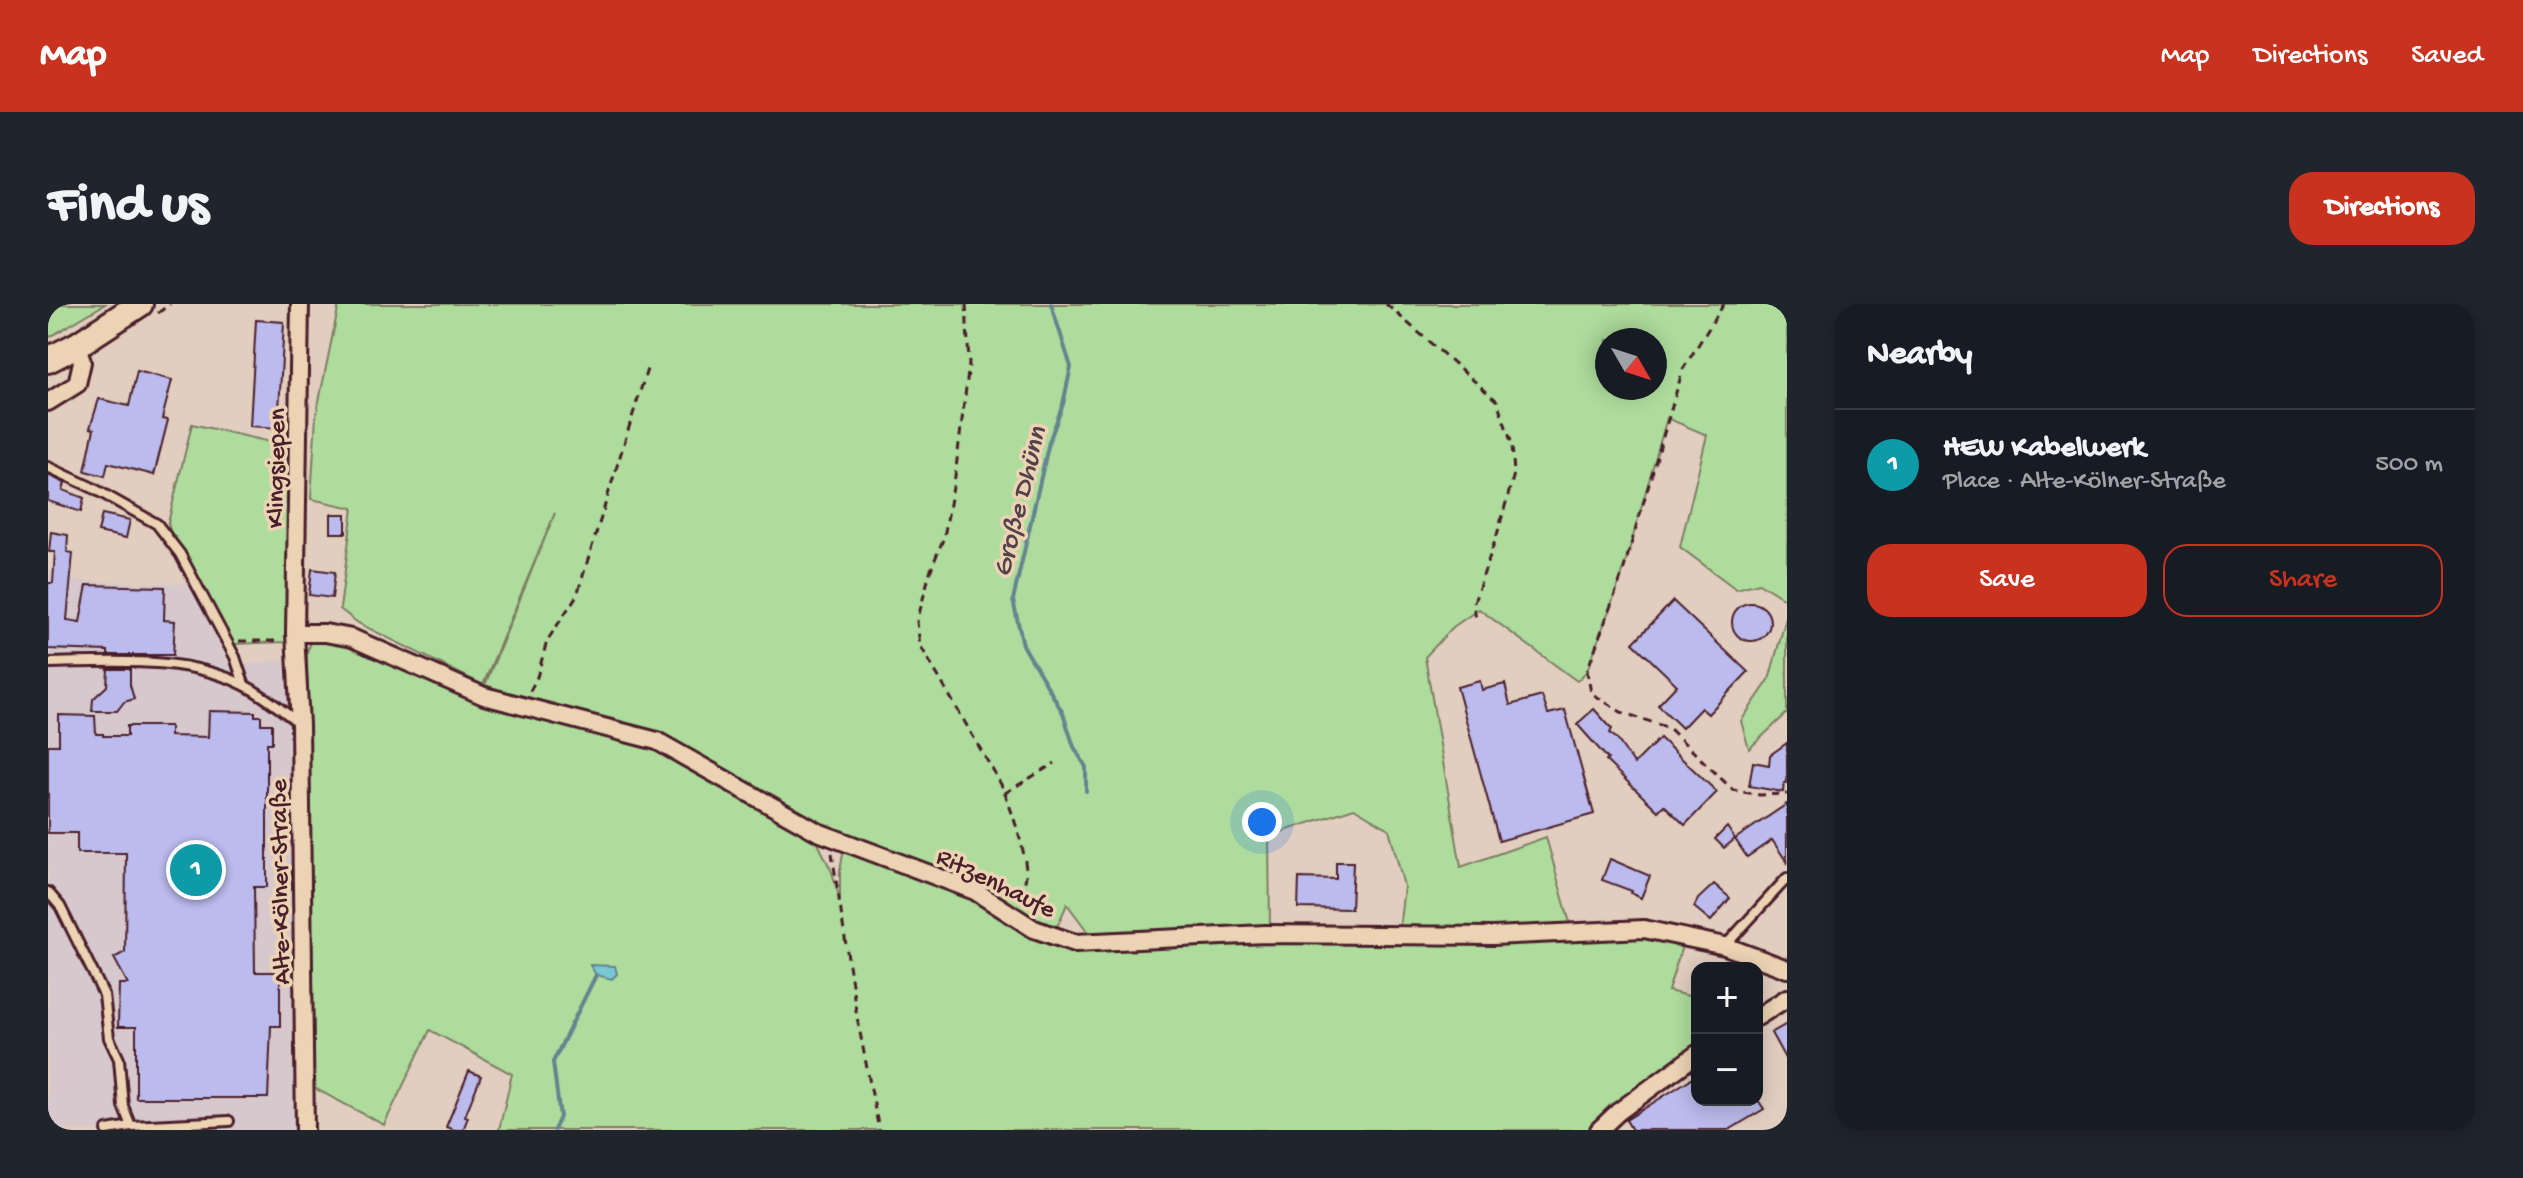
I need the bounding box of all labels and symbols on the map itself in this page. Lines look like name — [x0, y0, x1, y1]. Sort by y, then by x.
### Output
north arrow — [1595, 328, 1667, 400]
street label: Klingsiepen — [262, 407, 295, 528]
water label: Große Dhünn — [987, 423, 1056, 580]
street label: Alte-Kölner-Straße — [265, 778, 300, 985]
your location — [1242, 802, 1282, 842]
pin: 1 — [170, 840, 222, 900]
street label: Ritzenhaufe — [930, 843, 1060, 928]

